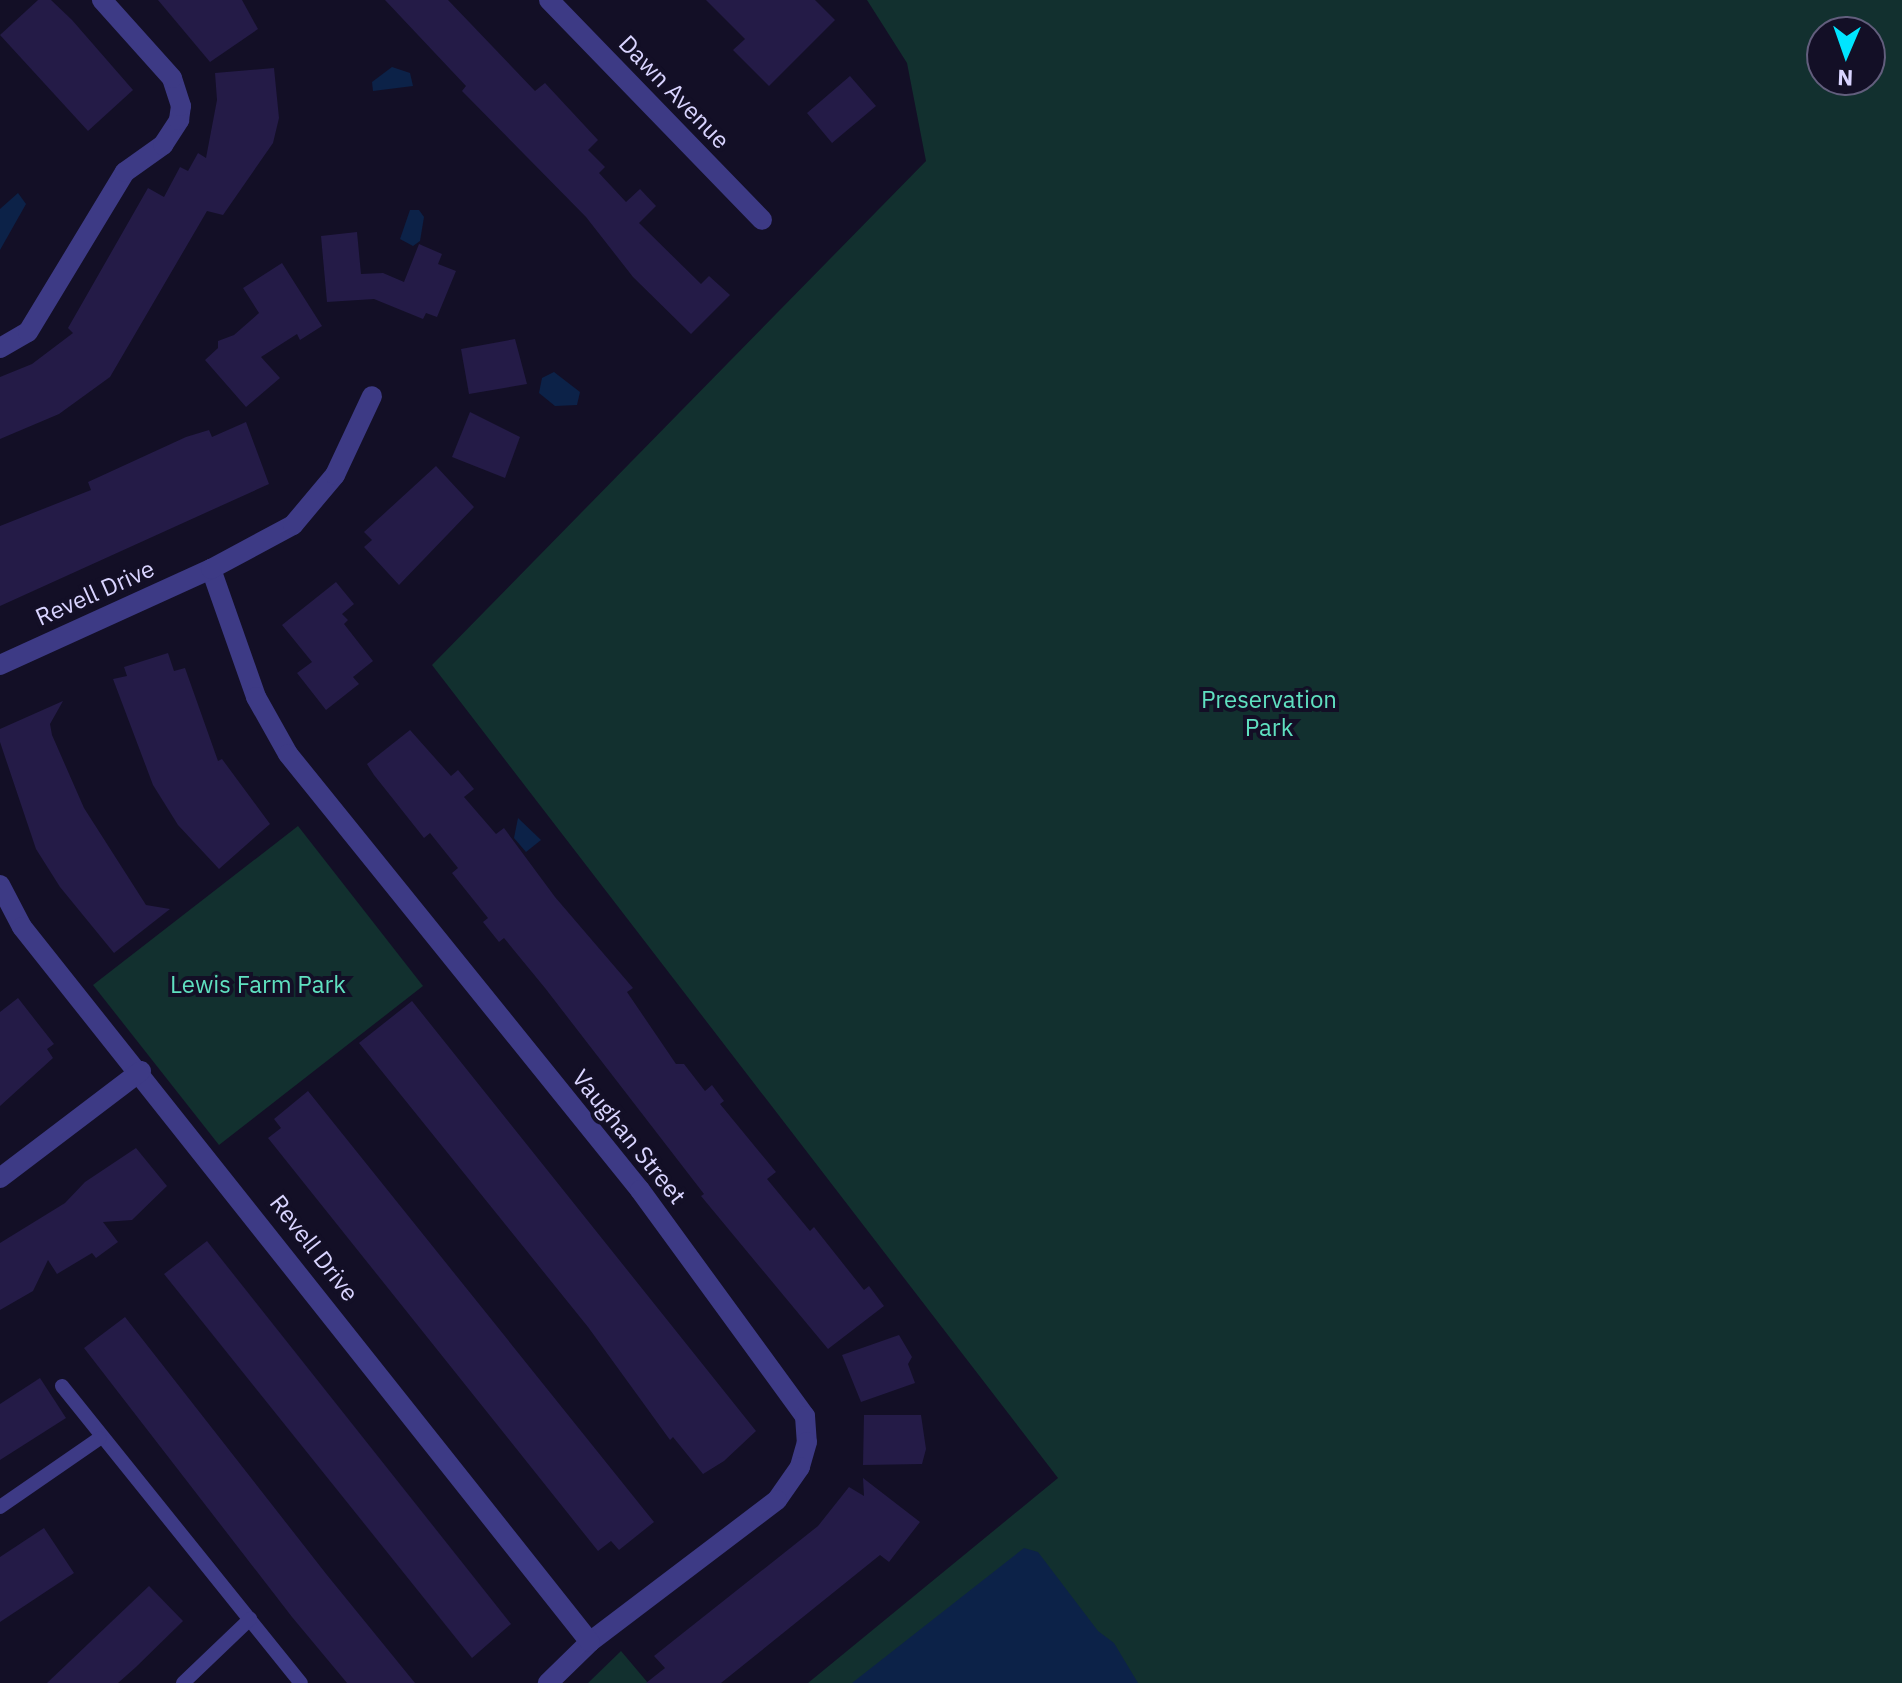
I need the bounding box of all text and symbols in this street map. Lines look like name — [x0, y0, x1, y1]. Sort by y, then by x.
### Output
north arrow — [1806, 16, 1886, 96]
street label: Dawn Avenue — [613, 29, 735, 155]
text: N — [1837, 64, 1854, 93]
street label: Revell Drive — [31, 554, 159, 632]
park label: Preservation Park — [1201, 686, 1337, 742]
park label: Lewis Farm Park — [170, 971, 346, 999]
street label: Vaughan Street — [566, 1064, 692, 1210]
street label: Revell Drive — [264, 1189, 364, 1307]

